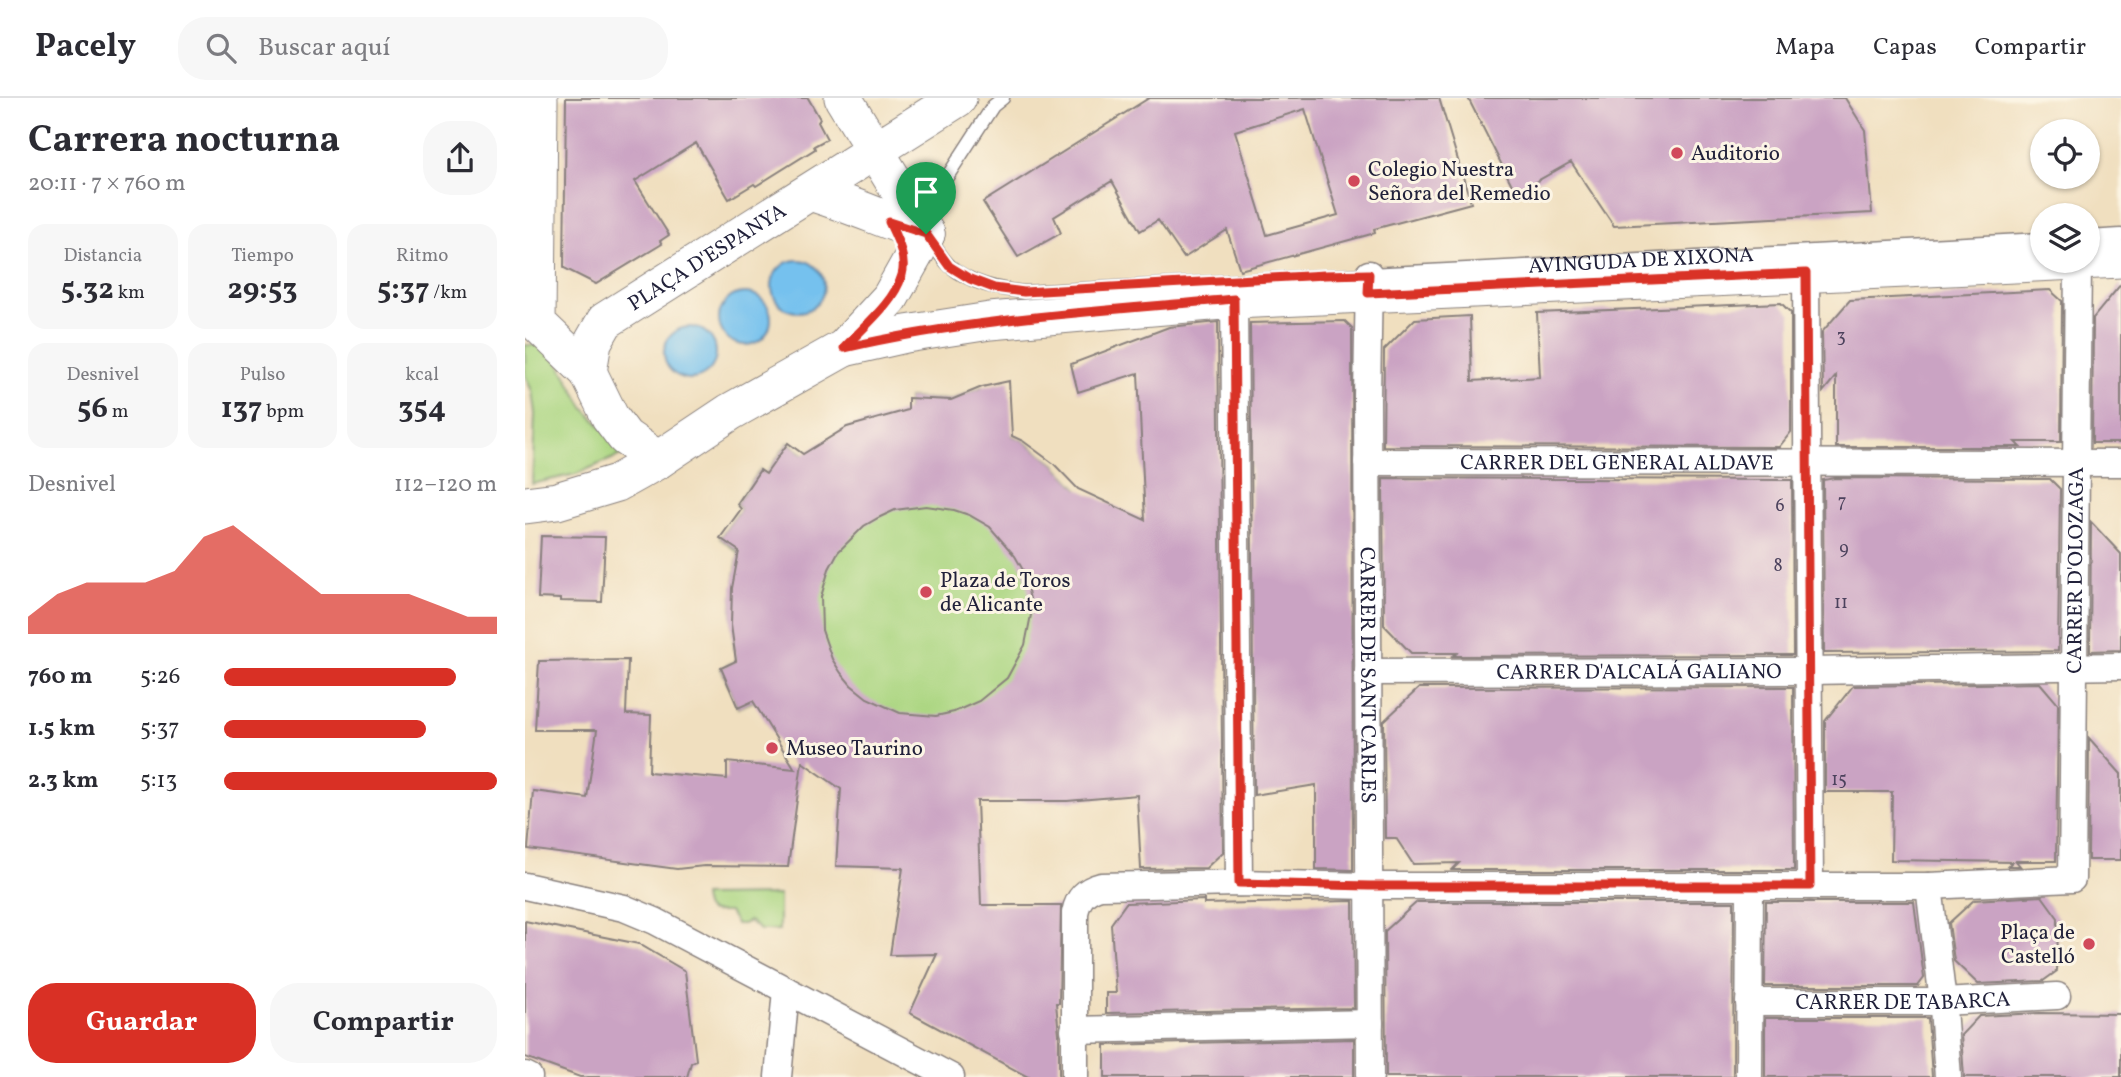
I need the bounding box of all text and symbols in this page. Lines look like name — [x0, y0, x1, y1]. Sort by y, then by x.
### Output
search box — [178, 17, 668, 80]
text: Pacely — [35, 25, 136, 71]
icon: search — [202, 29, 240, 67]
text: Buscar aquí — [258, 30, 390, 66]
text: Mapa — [1775, 31, 1835, 65]
text: Capas — [1873, 31, 1937, 65]
text: Compartir — [1975, 31, 2086, 65]
text: Carrera nocturna — [28, 115, 340, 168]
map controls — [2030, 119, 2100, 273]
button: locate — [2030, 119, 2100, 189]
button: share — [423, 121, 497, 195]
place label: Auditorio — [1691, 140, 1780, 169]
marker: Auditorio — [1669, 145, 1685, 161]
place label: Colegio Nuestra Señora del Remedio — [1368, 156, 1551, 209]
pin — [896, 162, 956, 234]
text: 20:11 · 7 × 760 m — [28, 168, 186, 200]
icon: arrive — [907, 173, 945, 211]
marker: Colegio Nuestra Señora del Remedio — [1346, 173, 1362, 189]
street label: PLAÇA D'ESPANYA — [623, 197, 792, 319]
button: layers — [2030, 203, 2100, 273]
street label: AVINGUDA DE XIXONA — [1528, 241, 1755, 282]
text: Distancia — [63, 243, 142, 269]
text: Tiempo — [231, 243, 294, 269]
text: Ritmo — [396, 243, 448, 269]
text: 5.32 — [61, 269, 114, 311]
text: 29:53 — [227, 269, 298, 311]
text: 5:37 — [377, 269, 430, 311]
text: km — [114, 280, 145, 306]
text: /km — [430, 280, 467, 306]
house number: 3 — [1836, 325, 1846, 350]
text: Desnivel — [67, 362, 139, 388]
text: Pulso — [240, 362, 285, 388]
text: kcal — [405, 362, 439, 388]
text: 56 — [77, 388, 108, 430]
text: 137 — [221, 388, 262, 430]
text: 354 — [398, 388, 446, 430]
text: m — [108, 399, 129, 425]
text: bpm — [262, 399, 304, 425]
street label: CARRER DEL GENERAL ALDAVE — [1460, 449, 1774, 479]
street label: CARRER D'OLOZAGA — [2061, 467, 2092, 674]
text: Desnivel — [28, 469, 116, 501]
text: 112–120 m — [394, 469, 497, 501]
house number: 7 — [1838, 490, 1846, 515]
house number: 6 — [1775, 494, 1785, 519]
house number: 9 — [1839, 537, 1849, 562]
street label: CARRER DE SANT CARLES — [1352, 547, 1382, 803]
house number: 8 — [1773, 554, 1783, 579]
place label: Plaza de Toros de Alicante — [940, 567, 1070, 620]
marker: Plaza de Toros de Alicante — [918, 584, 934, 600]
house number: 11 — [1834, 591, 1848, 616]
street label: CARRER D'ALCALÁ GALIANO — [1496, 658, 1782, 688]
text: 760 m — [28, 661, 92, 693]
text: 5:26 — [140, 661, 180, 693]
text: 1.5 km — [28, 713, 95, 745]
text: 5:37 — [140, 713, 179, 745]
place label: Museo Taurino — [786, 735, 923, 764]
marker: Museo Taurino — [764, 740, 780, 756]
text: 2.3 km — [28, 765, 99, 797]
text: 5:13 — [140, 765, 177, 797]
house number: 15 — [1831, 768, 1847, 793]
place label: Plaça de Castelló — [2000, 919, 2075, 972]
marker: Plaça de Castelló — [2081, 936, 2097, 952]
button: Guardar — [28, 983, 256, 1063]
button: Compartir — [270, 983, 497, 1063]
street label: CARRER DE TABARCA — [1796, 985, 2011, 1018]

